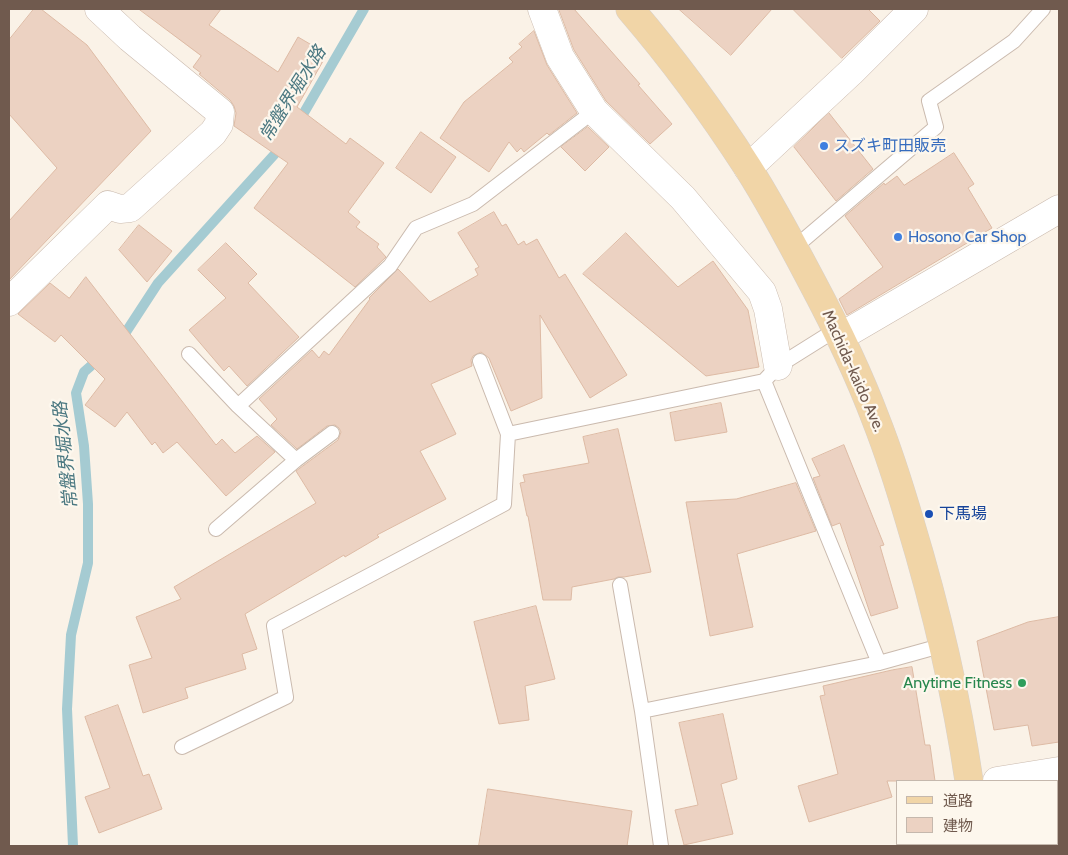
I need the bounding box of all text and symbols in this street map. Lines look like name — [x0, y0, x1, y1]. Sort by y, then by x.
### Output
water label: 常盤界堀水路 — [255, 42, 331, 146]
place label: スズキ町田販売 — [834, 136, 946, 156]
marker: スズキ町田販売 — [818, 140, 830, 152]
place label: Hosono Car Shop — [908, 227, 1026, 247]
marker: Hosono Car Shop — [892, 231, 904, 243]
street label: Machida-kaido Ave. — [818, 307, 888, 435]
water label: 常盤界堀水路 — [50, 400, 82, 510]
place label: 下馬場 — [939, 504, 987, 524]
marker: 下馬場 — [923, 508, 935, 520]
place label: Anytime Fitness — [903, 673, 1012, 693]
marker: Anytime Fitness — [1016, 677, 1028, 689]
legend — [896, 780, 1058, 845]
text: 道路 — [943, 792, 973, 810]
text: 建物 — [943, 817, 973, 835]

